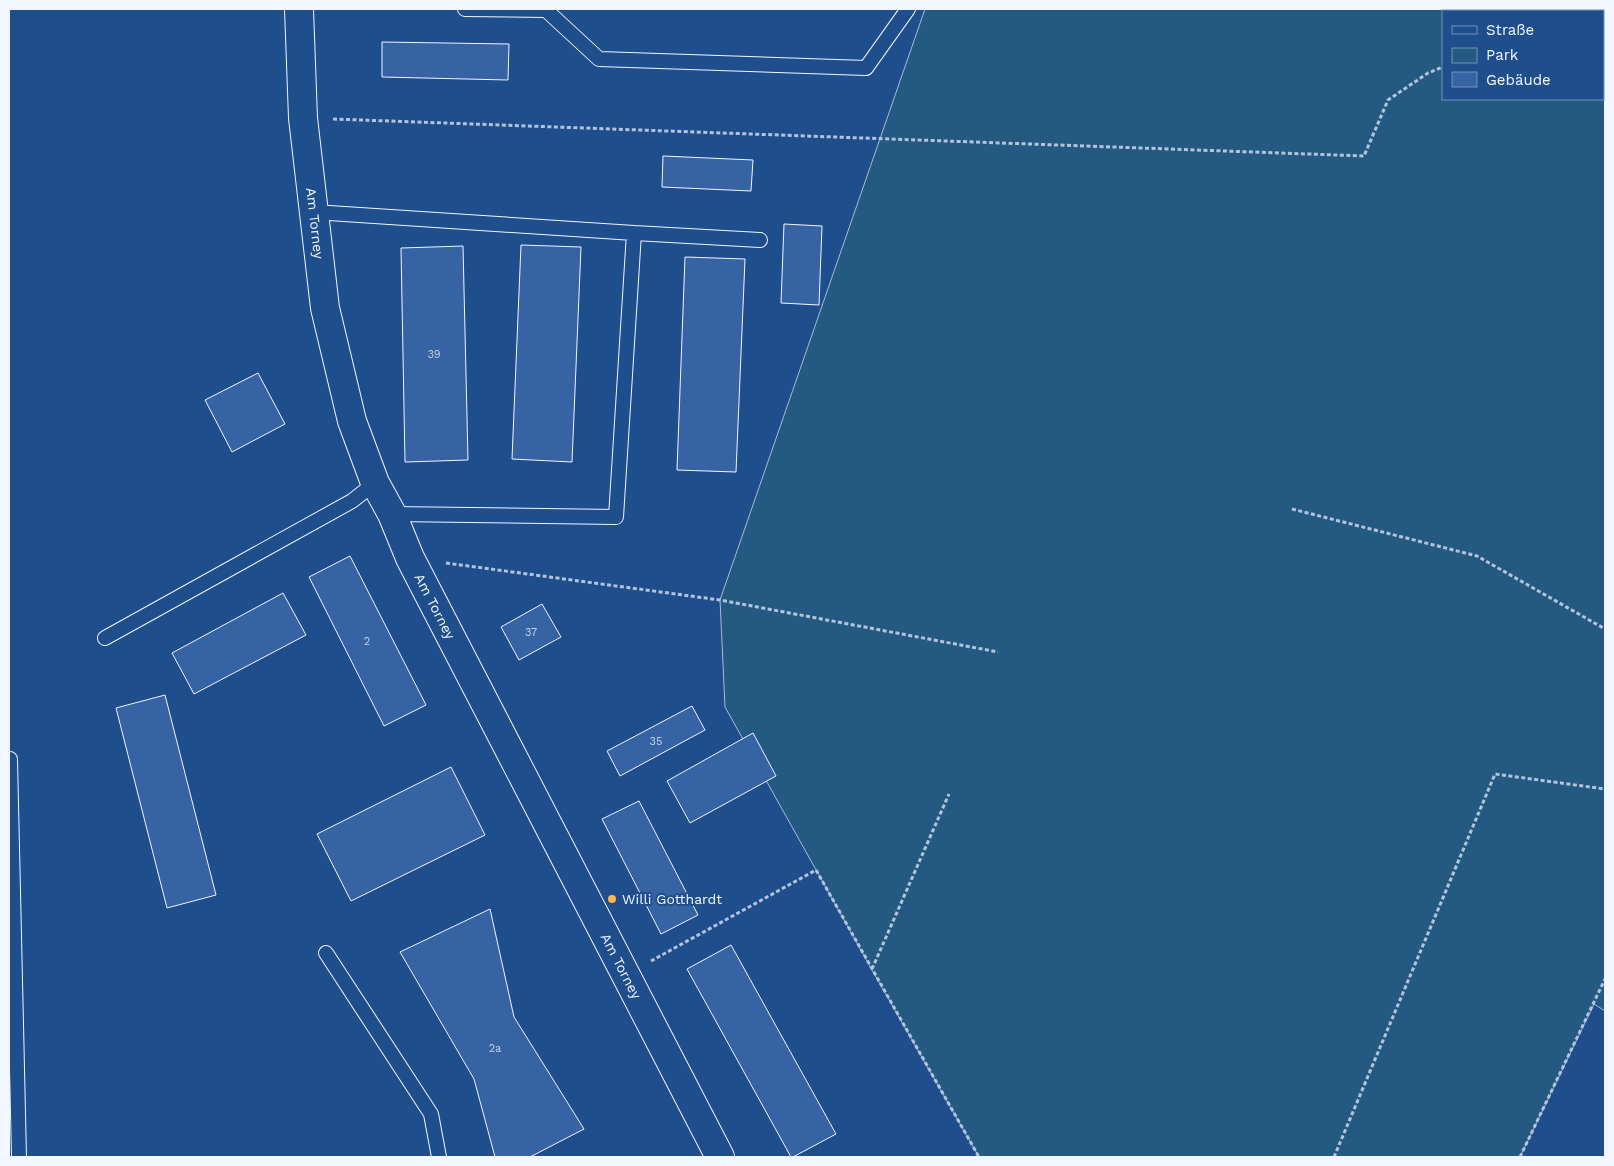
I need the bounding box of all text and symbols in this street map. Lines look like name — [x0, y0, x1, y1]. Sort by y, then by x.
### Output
legend — [1442, 10, 1604, 100]
text: Straße — [1486, 21, 1534, 39]
text: Park — [1486, 46, 1519, 64]
text: Gebäude — [1486, 71, 1551, 89]
street label: Am Torney — [303, 187, 327, 261]
house number: 39 — [427, 348, 441, 361]
street label: Am Torney — [411, 571, 459, 643]
house number: 37 — [525, 626, 537, 639]
house number: 2 — [364, 635, 370, 648]
house number: 35 — [650, 735, 662, 748]
place label: Willi Gotthardt — [622, 891, 722, 907]
marker: Willi Gotthardt — [606, 893, 618, 905]
street label: Am Torney — [598, 931, 645, 1002]
house number: 2a — [489, 1042, 501, 1055]

